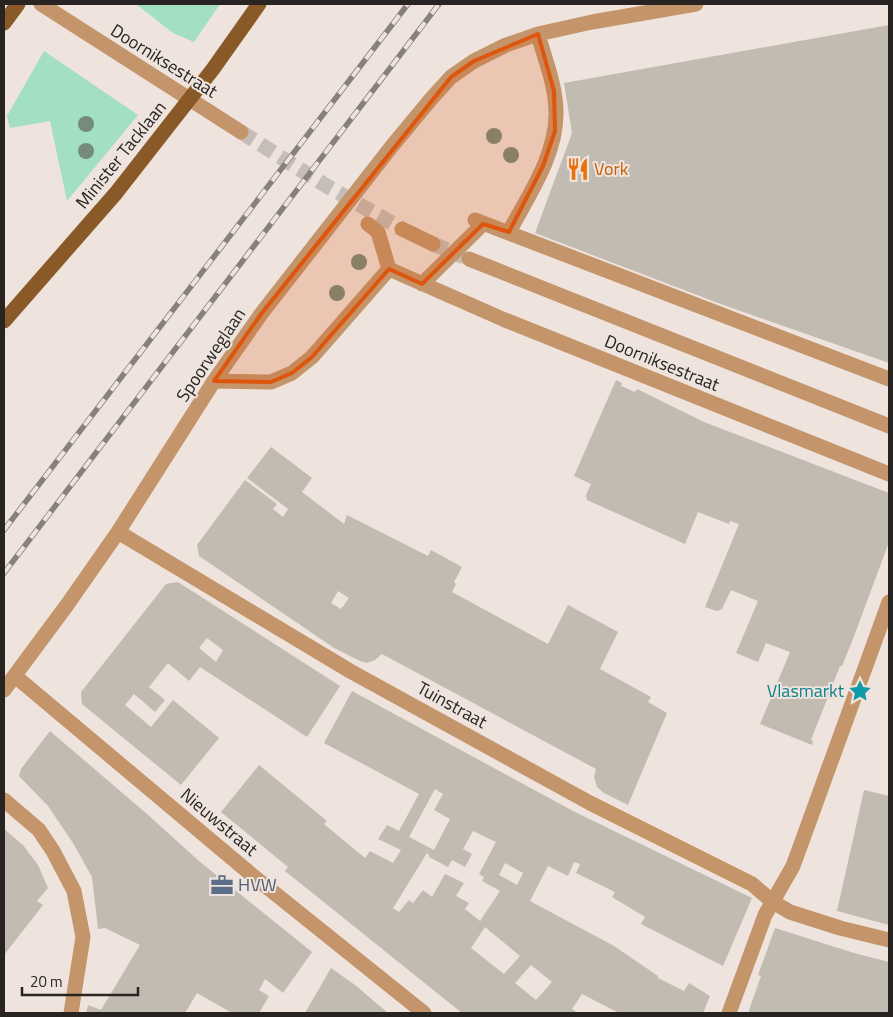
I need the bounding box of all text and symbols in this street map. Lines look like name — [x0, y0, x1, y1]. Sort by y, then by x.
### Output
street label: Doorniksestraat — [105, 17, 224, 105]
street label: Minister Tacklaan — [69, 95, 173, 214]
place label: Vork — [594, 155, 629, 182]
restaurant icon: Vork — [565, 156, 591, 182]
street label: Spoorweglaan — [169, 302, 252, 407]
street label: Doorniksestraat — [601, 327, 724, 398]
street label: Tuinstraat — [412, 674, 493, 735]
place label: Vlasmarkt — [767, 677, 845, 704]
place icon: Vlasmarkt — [847, 678, 873, 704]
street label: Nieuwstraat — [175, 781, 264, 863]
place label: HVW — [238, 871, 277, 898]
office icon: HVW — [209, 872, 235, 898]
scale bar — [22, 964, 139, 996]
text: 20 m — [30, 970, 63, 993]

